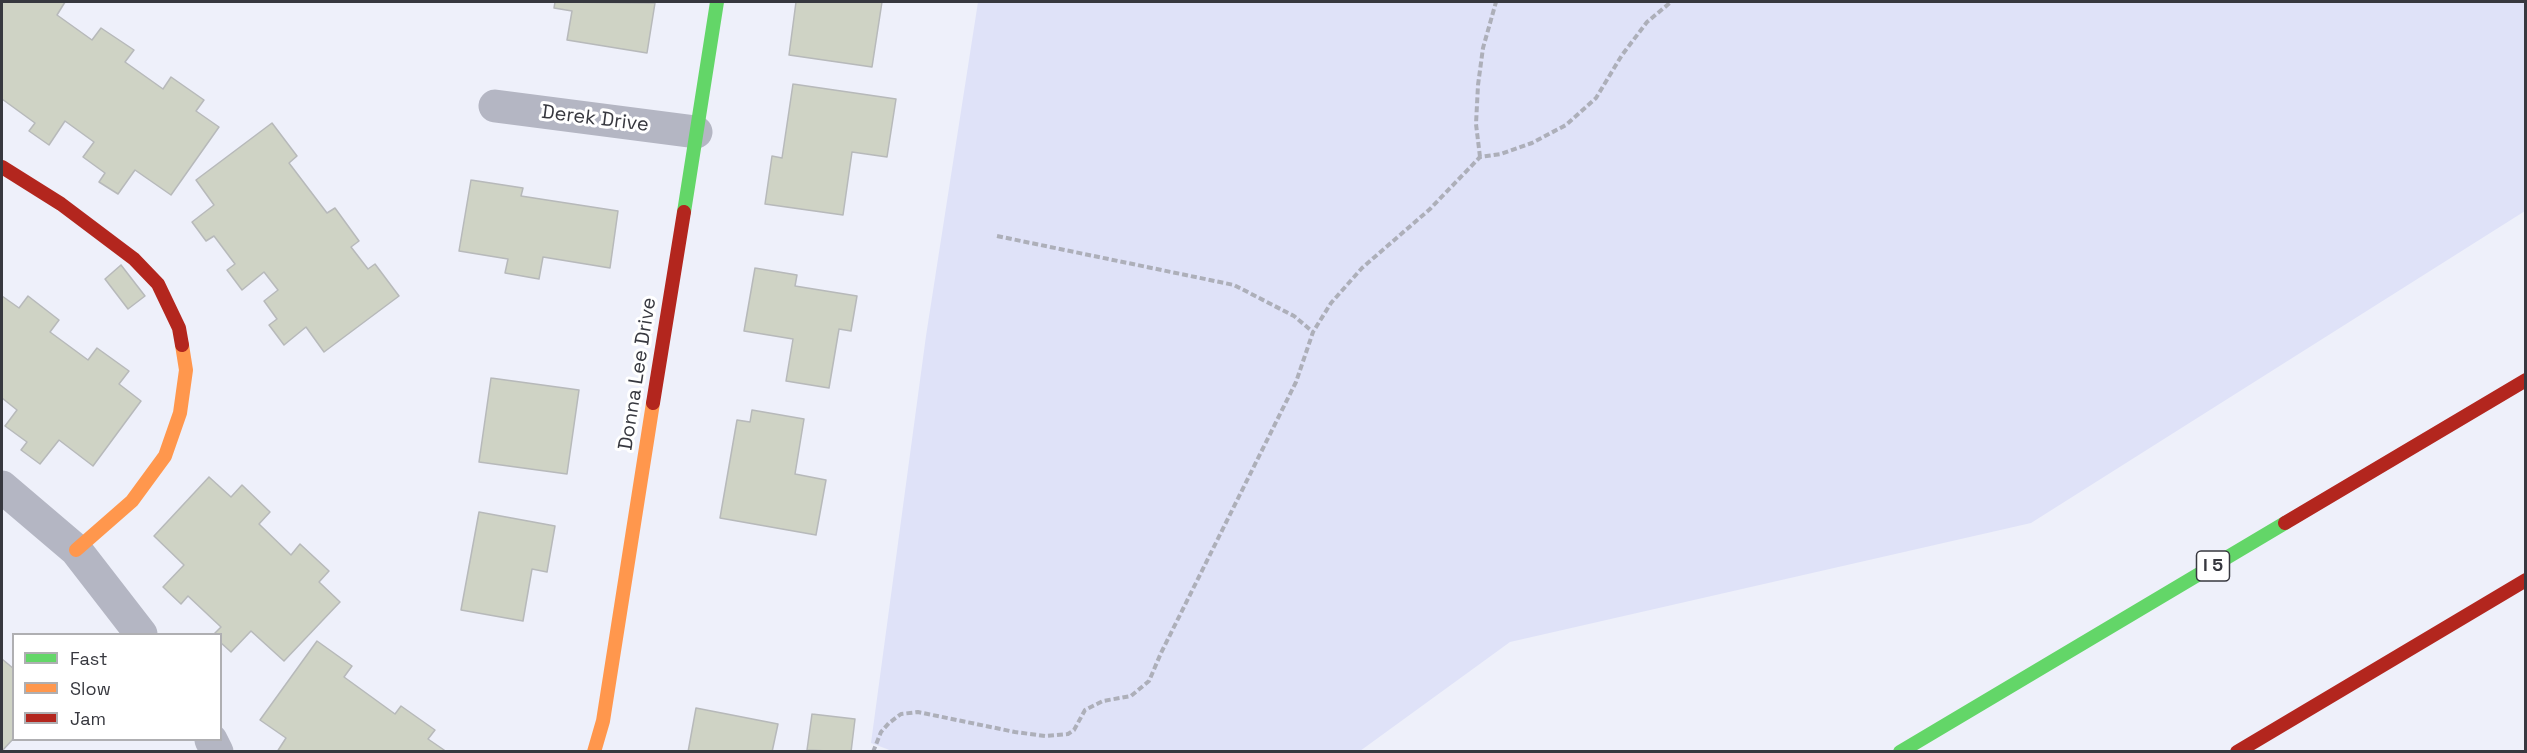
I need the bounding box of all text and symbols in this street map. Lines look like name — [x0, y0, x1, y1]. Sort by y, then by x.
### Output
street label: Derek Drive — [540, 101, 650, 137]
street label: Donna Lee Drive — [614, 296, 662, 452]
road number: I 5 — [2196, 551, 2230, 581]
legend — [12, 633, 222, 741]
text: Fast — [70, 647, 107, 670]
text: Slow — [70, 677, 111, 700]
text: Jam — [70, 707, 106, 730]

